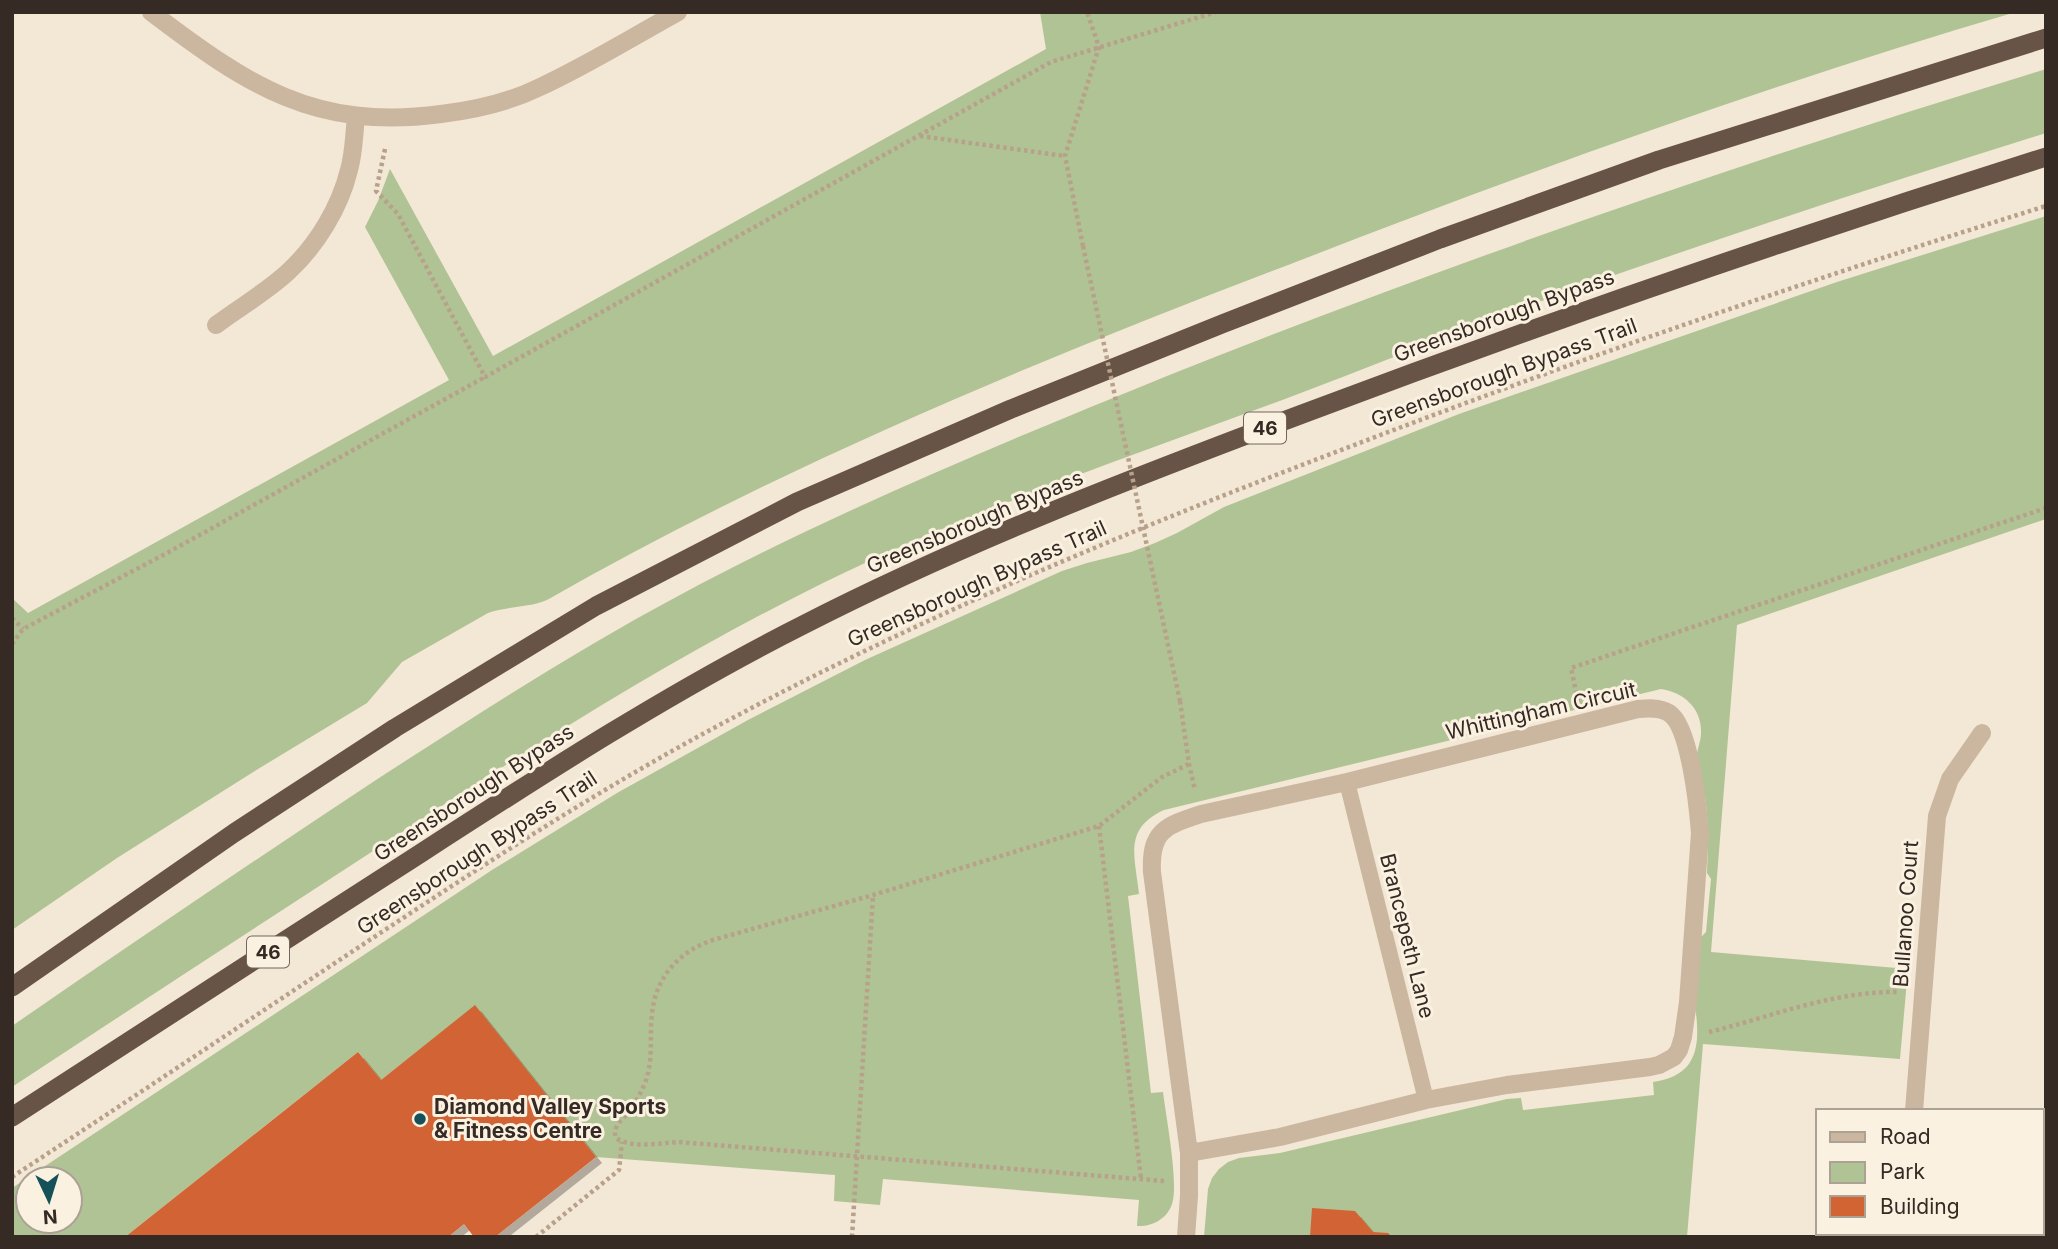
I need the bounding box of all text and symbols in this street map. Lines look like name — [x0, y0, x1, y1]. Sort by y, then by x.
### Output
street label: Greensborough Bypass — [1390, 264, 1618, 367]
street label: Greensborough Bypass Trail — [1367, 313, 1640, 432]
road number: 46 — [1244, 412, 1286, 444]
street label: Greensborough Bypass — [863, 465, 1087, 579]
street label: Greensborough Bypass Trail — [843, 515, 1110, 652]
street label: Whittingham Circuit — [1443, 676, 1639, 745]
street label: Greensborough Bypass — [369, 719, 578, 867]
street label: Greensborough Bypass Trail — [352, 766, 601, 940]
street label: Bullanoo Court — [1888, 840, 1923, 988]
street label: Brancepeth Lane — [1375, 851, 1440, 1021]
road number: 46 — [247, 936, 289, 968]
place label: Diamond Valley Sports & Fitness Centre — [434, 1094, 666, 1143]
legend — [1816, 1109, 2044, 1235]
marker: Diamond Valley Sports & Fitness Centre — [412, 1111, 428, 1127]
text: Road — [1880, 1124, 1931, 1149]
text: Park — [1880, 1159, 1925, 1184]
north arrow — [14, 1165, 84, 1235]
text: Building — [1880, 1194, 1960, 1219]
text: N — [42, 1204, 58, 1228]

